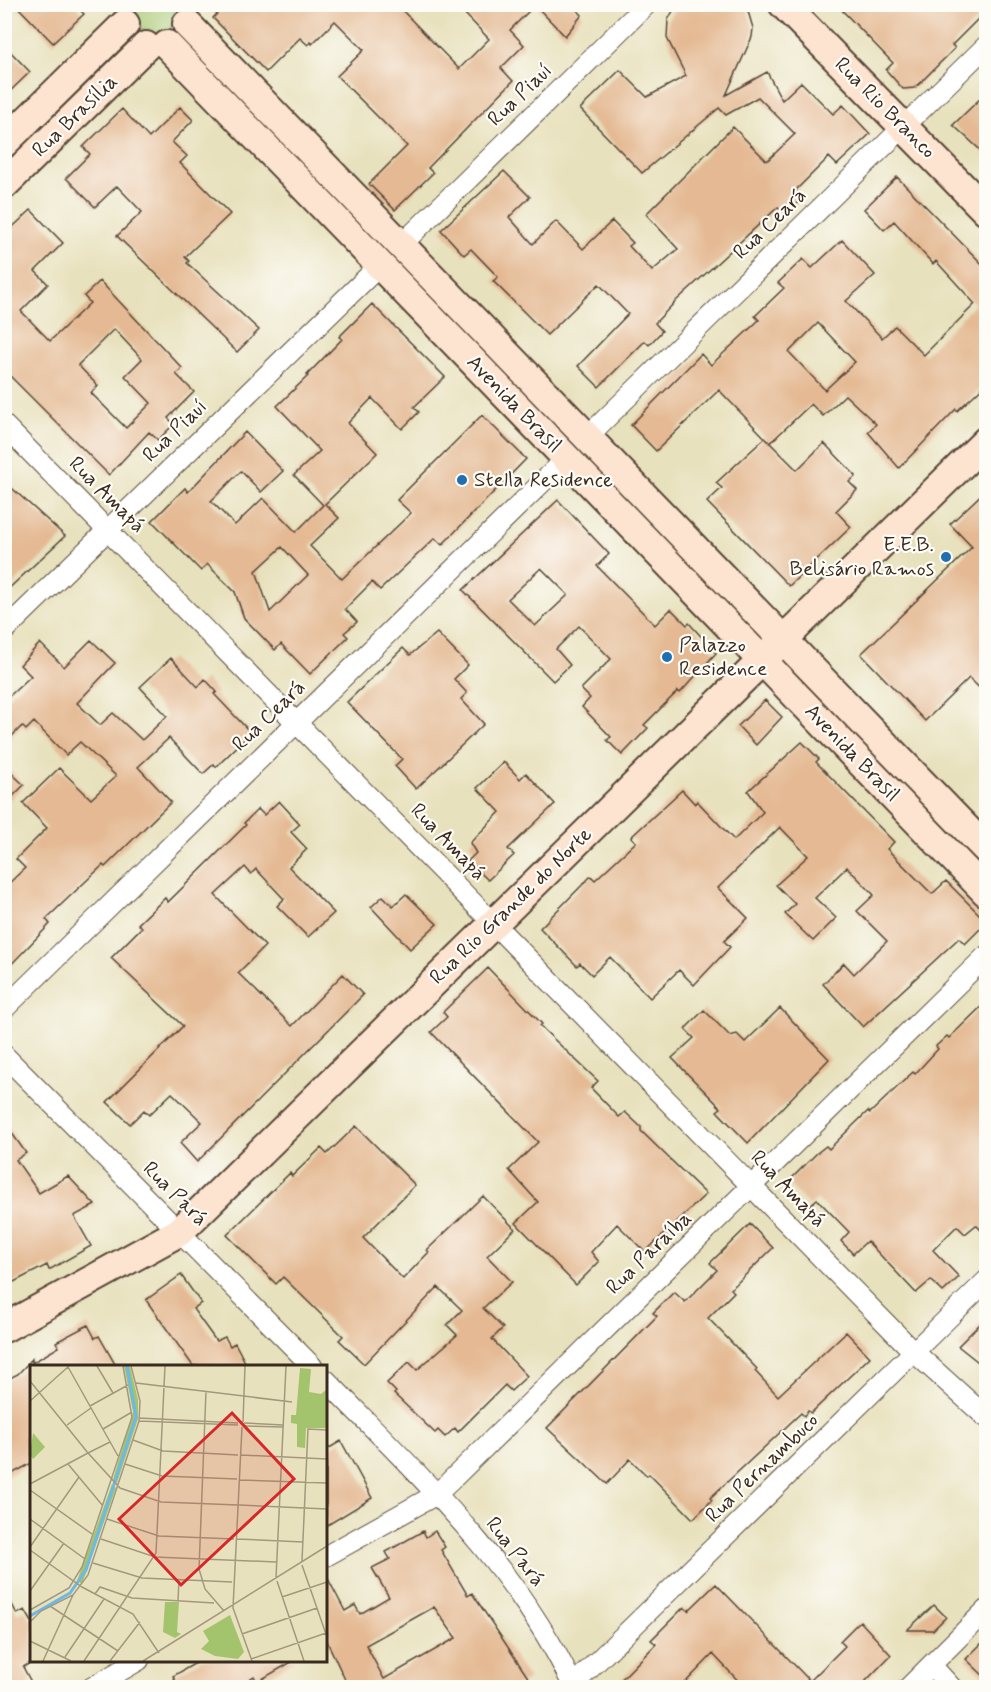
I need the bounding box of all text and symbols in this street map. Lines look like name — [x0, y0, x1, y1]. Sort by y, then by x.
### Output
street label: Rua Rio Branco — [828, 51, 942, 165]
street label: Rua Piauí — [482, 57, 558, 133]
street label: Rua Brasília — [26, 68, 124, 164]
street label: Rua Ceará — [727, 182, 813, 266]
street label: Avenida Brasil — [460, 349, 568, 459]
street label: Rua Piauí — [137, 393, 213, 469]
street label: Rua Amapá — [62, 450, 152, 540]
place label: Stella Residence — [474, 466, 613, 494]
marker: Stella Residence — [455, 473, 469, 487]
place label: E.E.B. Belisário Ramos — [790, 531, 934, 583]
marker: E.E.B. Belisário Ramos — [939, 550, 953, 564]
place label: Palazzo Residence — [679, 631, 767, 683]
marker: Palazzo Residence — [660, 650, 674, 664]
street label: Rua Ceará — [226, 674, 312, 758]
street label: Avenida Brasil — [798, 698, 906, 808]
street label: Rua Amapá — [404, 797, 492, 887]
street label: Rua Rio Grande do Norte — [424, 821, 598, 991]
street label: Rua Amapá — [744, 1144, 832, 1234]
street label: Rua Pará — [136, 1155, 214, 1233]
street label: Rua Paraíba — [600, 1205, 698, 1301]
inset map — [30, 1365, 327, 1662]
street label: Rua Pernambuco — [699, 1407, 825, 1529]
street label: Rua Pará — [479, 1511, 551, 1593]

